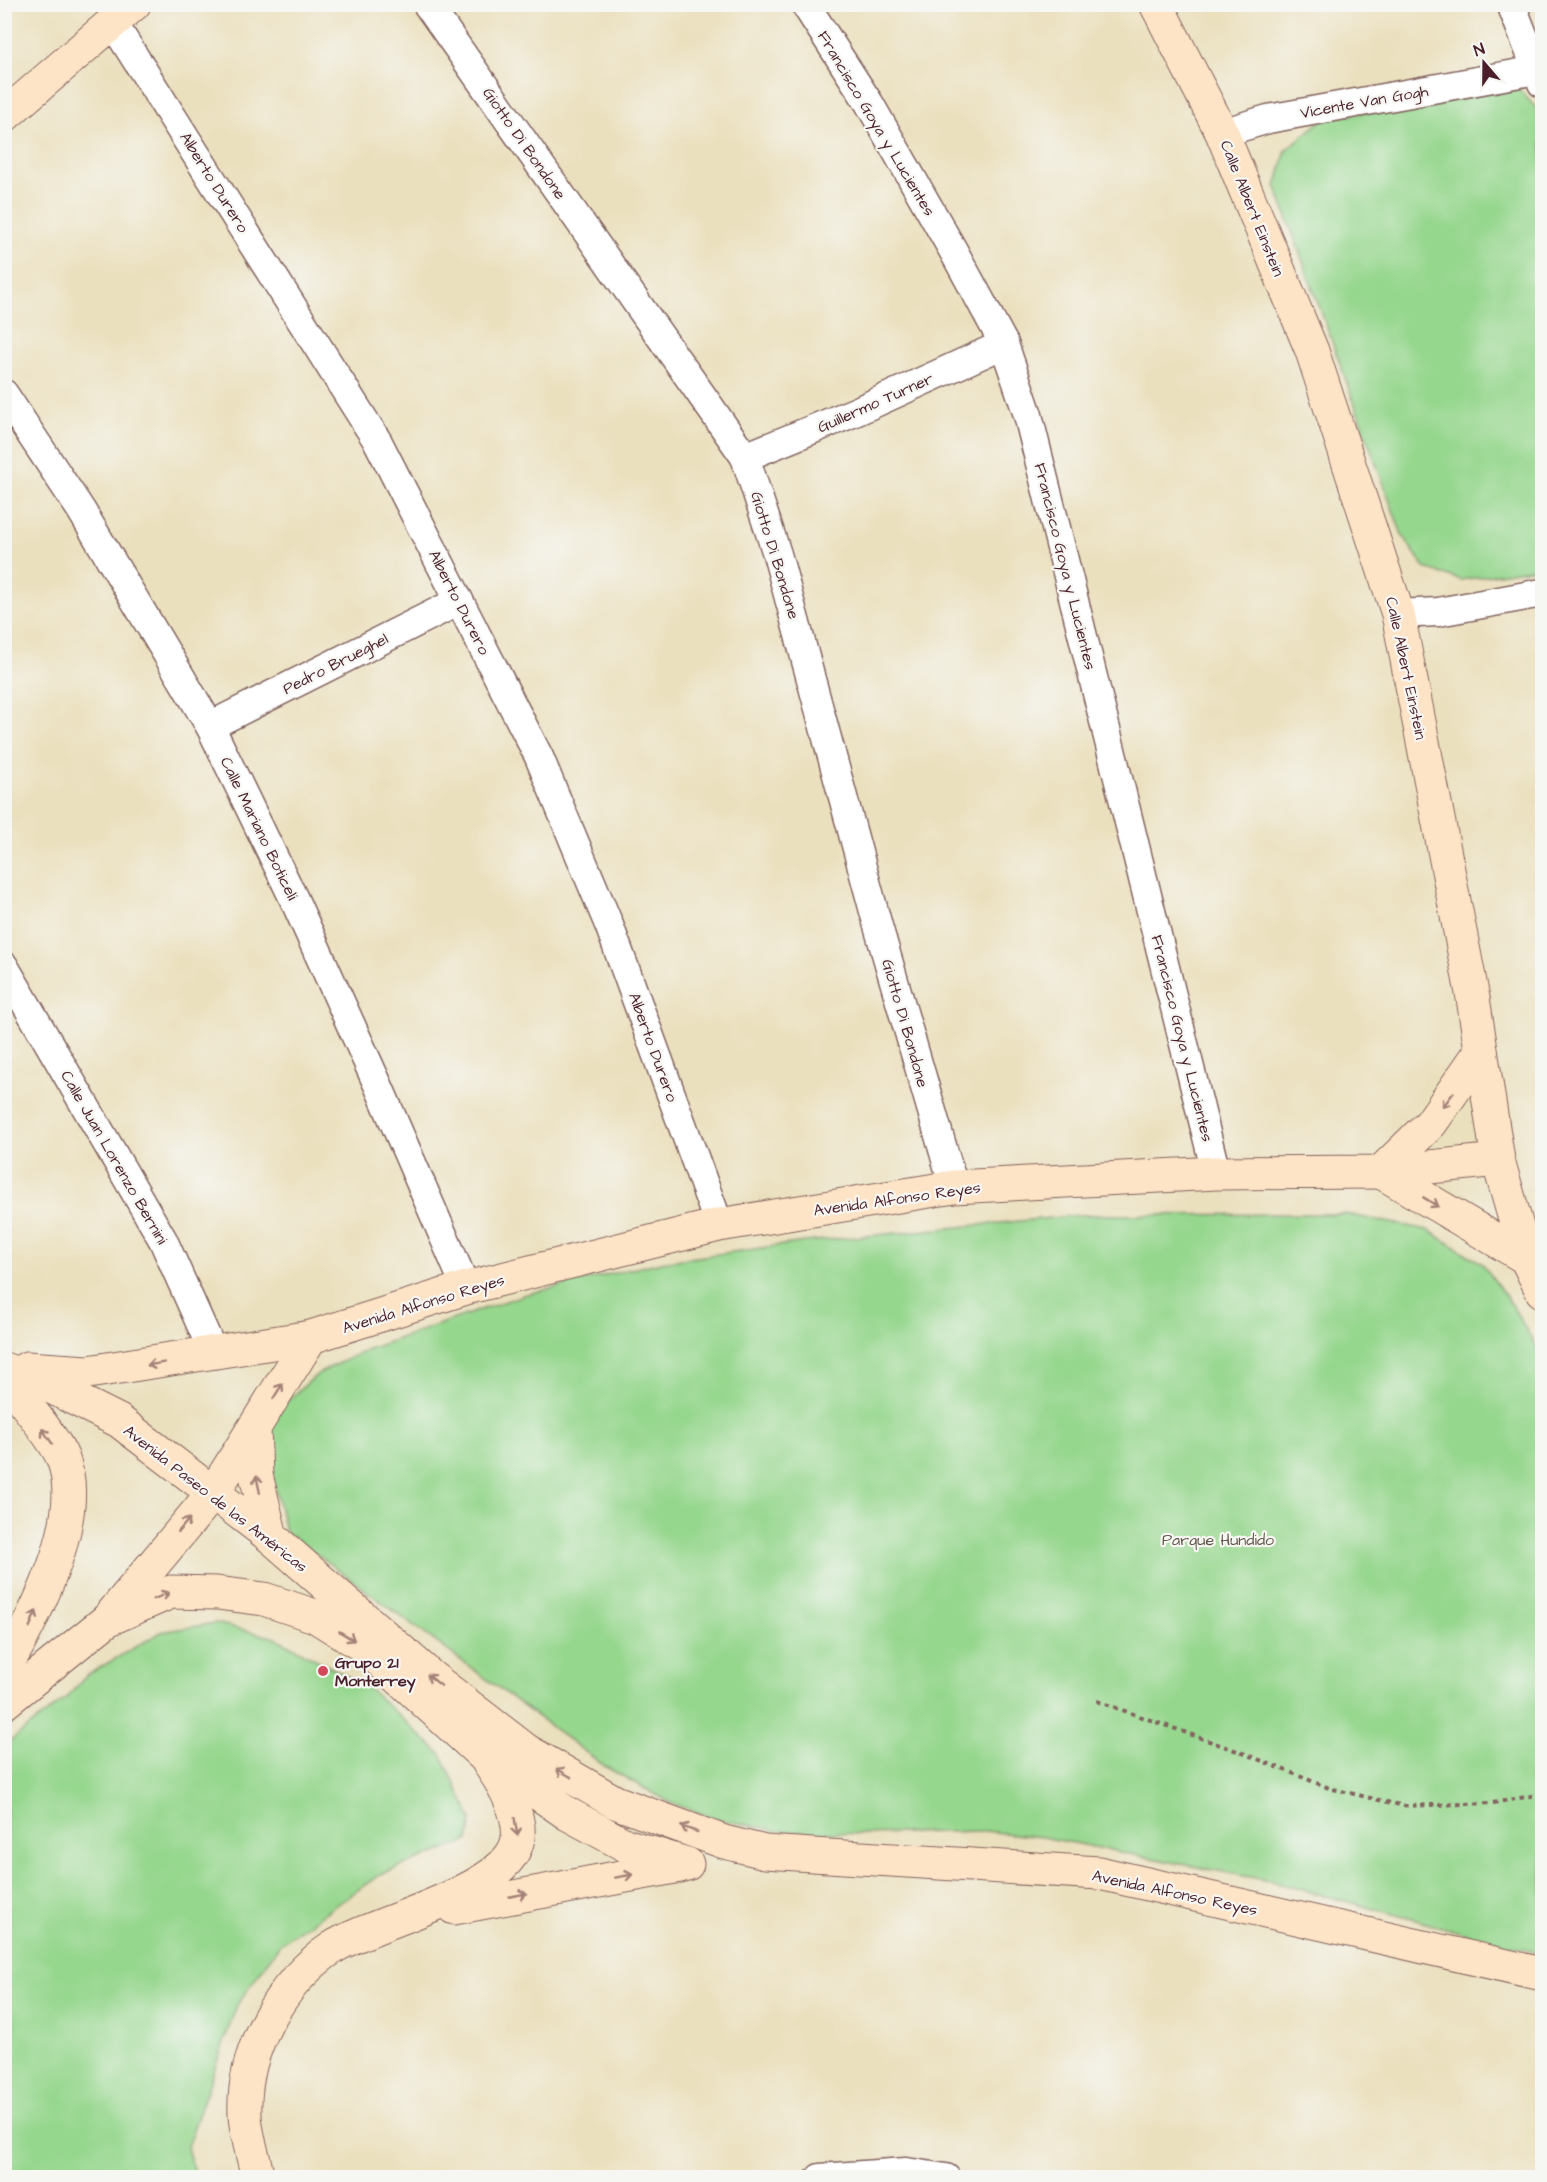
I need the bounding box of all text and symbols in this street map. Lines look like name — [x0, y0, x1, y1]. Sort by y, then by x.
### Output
street label: Francisco Goya y Lucientes — [811, 27, 940, 221]
north arrow — [1454, 33, 1514, 93]
text: N — [1471, 38, 1488, 62]
street label: Vicente Van Gogh — [1298, 80, 1430, 125]
street label: Giotto Di Bondone — [477, 83, 571, 204]
street label: Alberto Durero — [174, 128, 254, 237]
street label: Calle Albert Einstein — [1215, 137, 1289, 280]
street label: Guillermo Turner — [814, 367, 937, 438]
street label: Francisco Goya y Lucientes — [1028, 461, 1101, 672]
street label: Giotto Di Bondone — [745, 489, 805, 622]
street label: Alberto Durero — [423, 546, 495, 659]
street label: Calle Albert Einstein — [1380, 595, 1432, 741]
street label: Pedro Brueghel — [279, 628, 392, 701]
street label: Calle Mariano Boticeli — [215, 753, 304, 904]
street label: Francisco Goya y Lucientes — [1145, 933, 1218, 1144]
street label: Giotto Di Bondone — [876, 957, 934, 1090]
street label: Alberto Durero — [623, 990, 683, 1105]
street label: Calle Juan Lorenzo Bernini — [55, 1067, 173, 1249]
one-way arrow — [1442, 1092, 1455, 1108]
street label: Avenida Alfonso Reyes — [812, 1176, 982, 1223]
one-way arrow — [1422, 1196, 1439, 1209]
street label: Avenida Alfonso Reyes — [339, 1269, 507, 1340]
one-way arrow — [147, 1358, 166, 1369]
one-way arrow — [272, 1383, 284, 1400]
street label: Avenida Paseo de las Américas — [119, 1420, 312, 1578]
one-way arrow — [41, 1428, 53, 1444]
one-way arrow — [252, 1474, 264, 1493]
one-way arrow — [177, 1518, 191, 1533]
park label: Parque Hundido — [1162, 1529, 1274, 1551]
one-way arrow — [151, 1590, 170, 1601]
one-way arrow — [28, 1610, 39, 1628]
one-way arrow — [338, 1629, 355, 1642]
place label: Grupo 21 Monterrey — [335, 1652, 416, 1693]
marker: Grupo 21 Monterrey — [316, 1664, 330, 1678]
one-way arrow — [426, 1673, 442, 1686]
one-way arrow — [556, 1766, 573, 1778]
one-way arrow — [511, 1817, 522, 1836]
one-way arrow — [680, 1823, 699, 1834]
street label: Avenida Alfonso Reyes — [1090, 1865, 1260, 1922]
one-way arrow — [613, 1870, 633, 1881]
one-way arrow — [508, 1889, 527, 1900]

